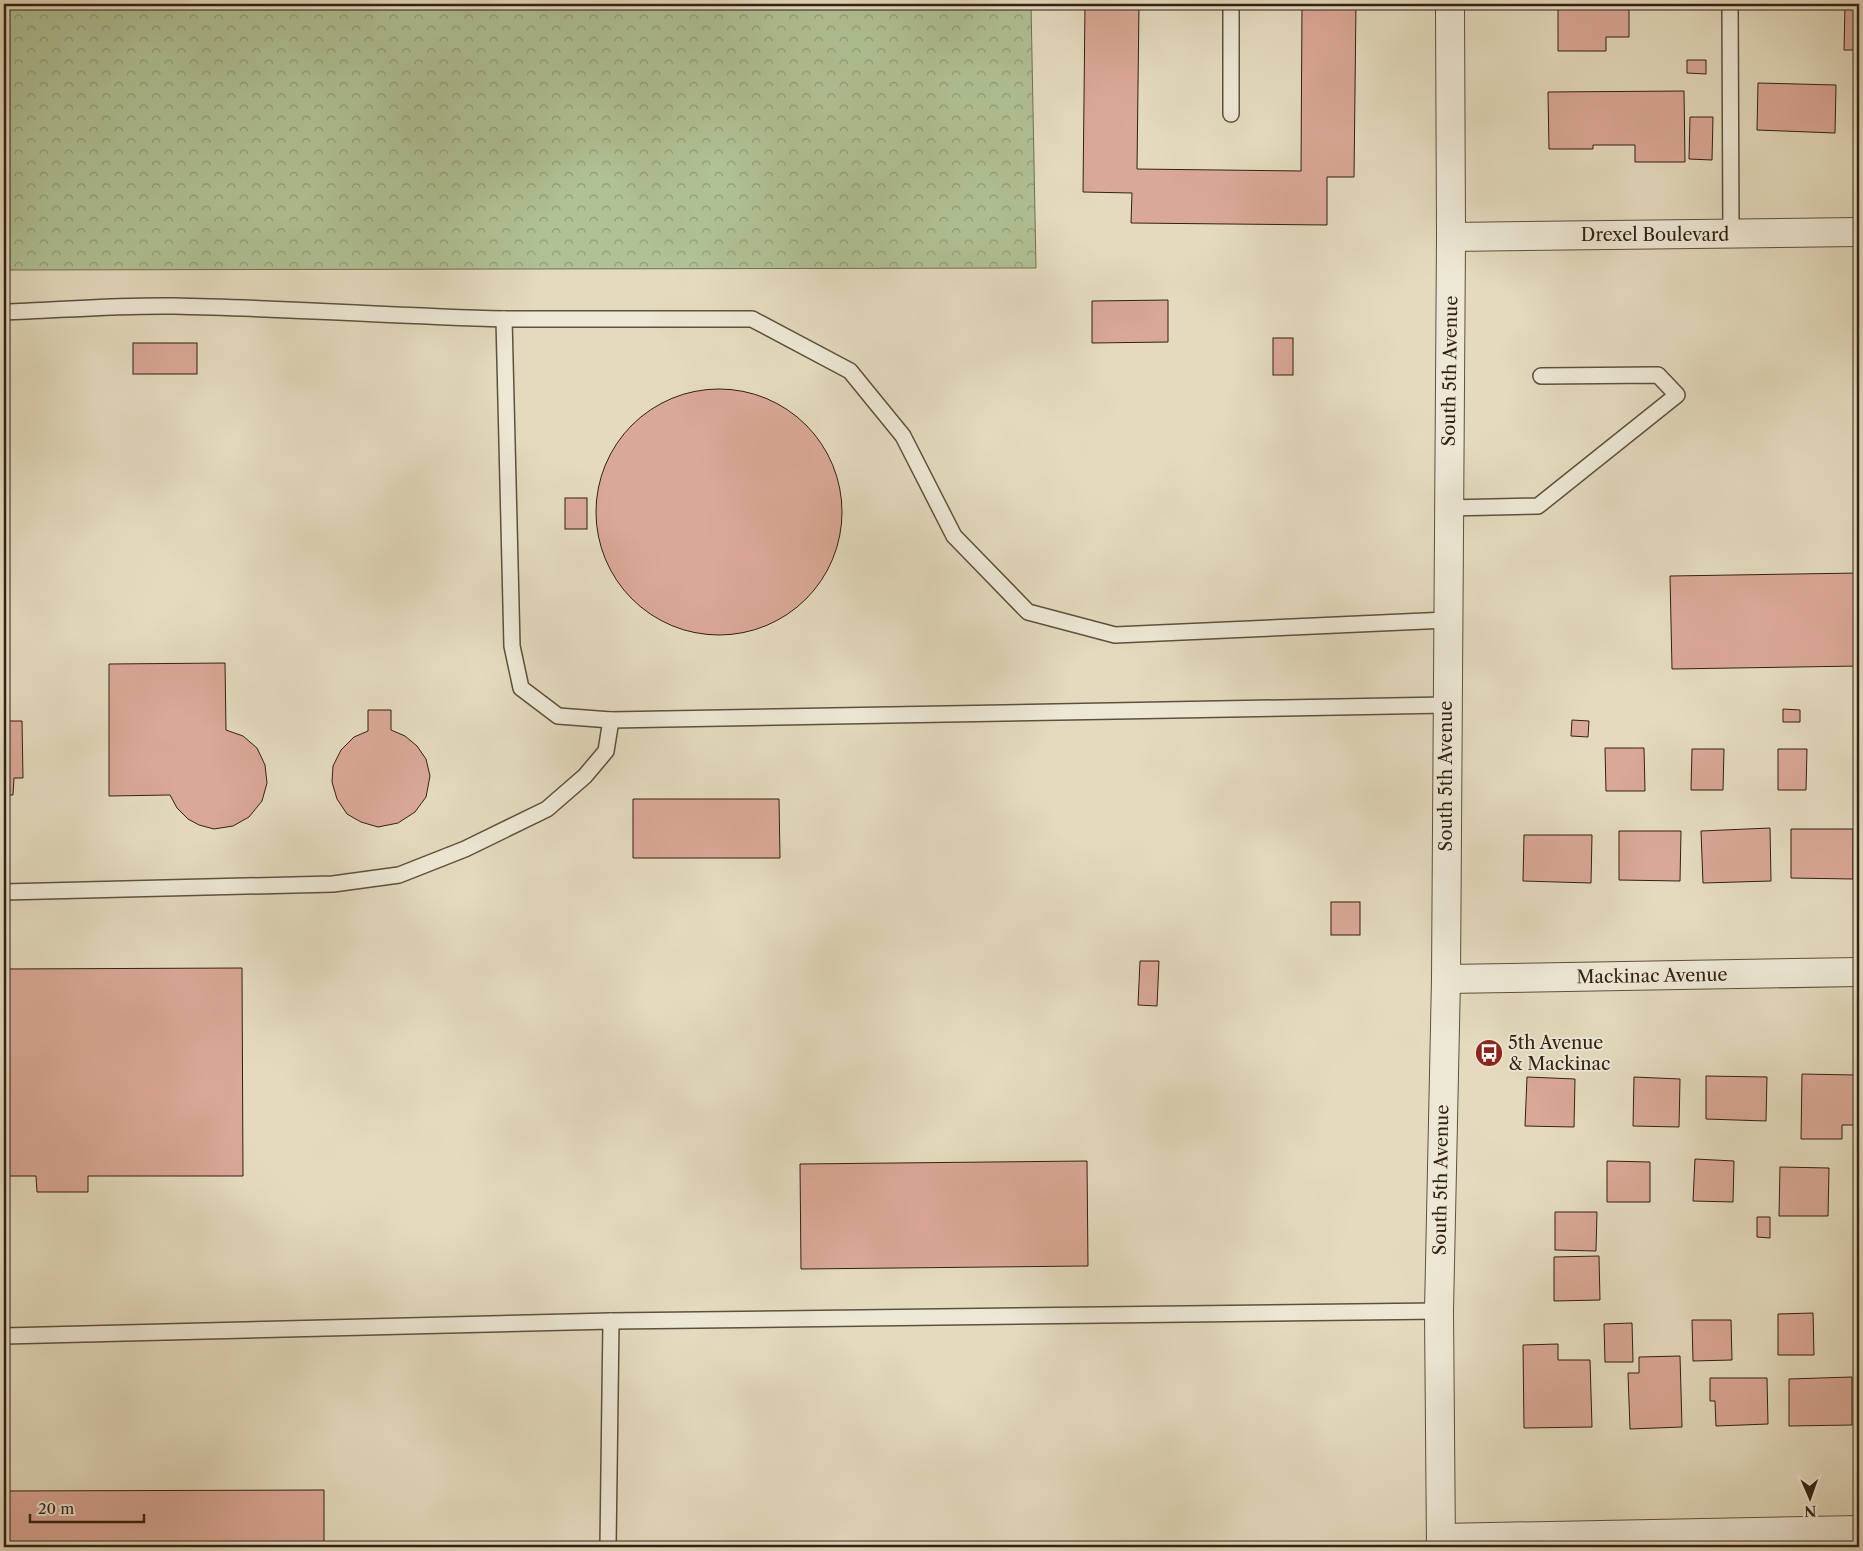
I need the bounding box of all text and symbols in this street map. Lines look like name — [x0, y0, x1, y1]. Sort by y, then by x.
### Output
street label: Drexel Boulevard — [1581, 224, 1729, 246]
street label: South 5th Avenue — [1438, 295, 1462, 447]
street label: South 5th Avenue — [1435, 701, 1457, 851]
street label: Mackinac Avenue — [1576, 964, 1728, 988]
place label: 5th Avenue & Mackinac — [1508, 1032, 1610, 1075]
bus stop icon: 5th Avenue & Mackinac — [1474, 1038, 1504, 1068]
street label: South 5th Avenue — [1429, 1104, 1453, 1256]
north arrow — [1786, 1474, 1836, 1524]
scale bar — [30, 1491, 144, 1523]
text: 20 m — [38, 1499, 74, 1518]
text: N — [1804, 1502, 1817, 1520]

